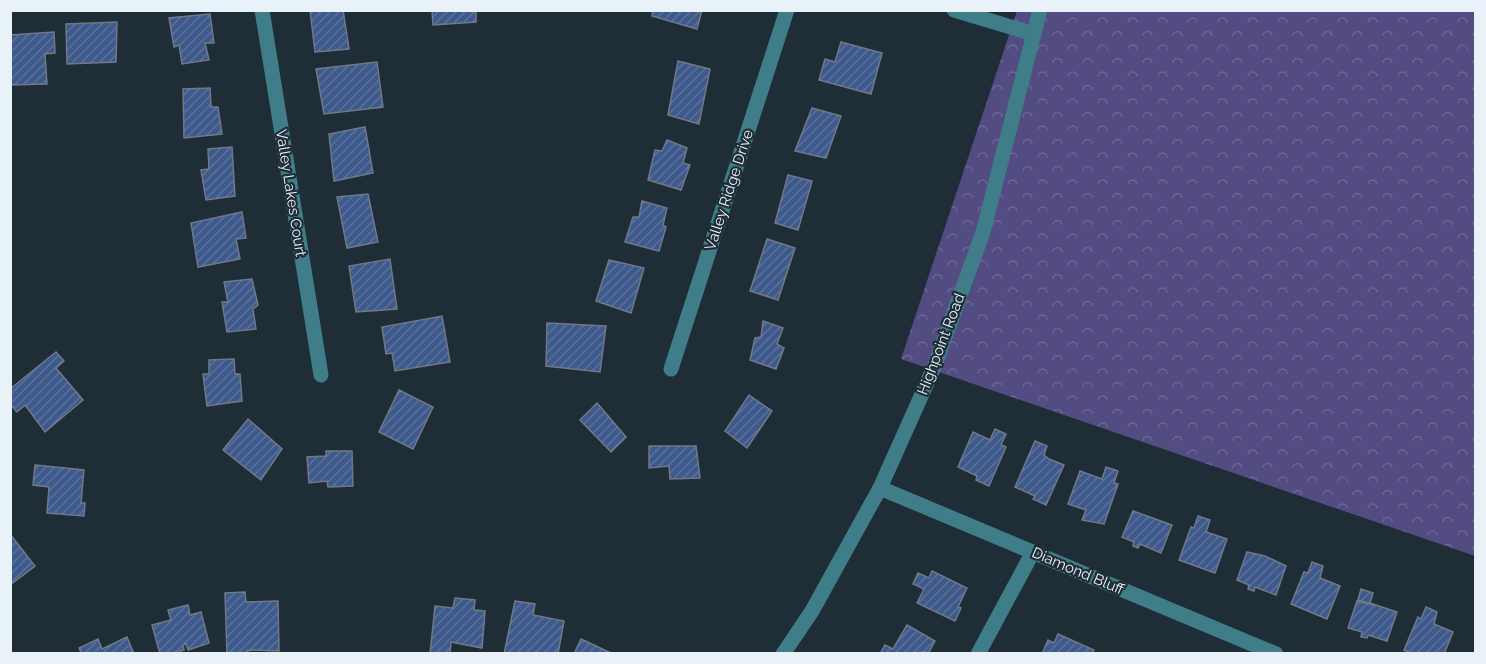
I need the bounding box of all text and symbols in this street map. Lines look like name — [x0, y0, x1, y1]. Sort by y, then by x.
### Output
street label: Valley Ridge Drive — [701, 127, 757, 253]
street label: Valley Lakes Court — [272, 128, 310, 258]
street label: Highpoint Road — [913, 291, 969, 397]
street label: Diamond Bluff — [1029, 543, 1127, 599]

